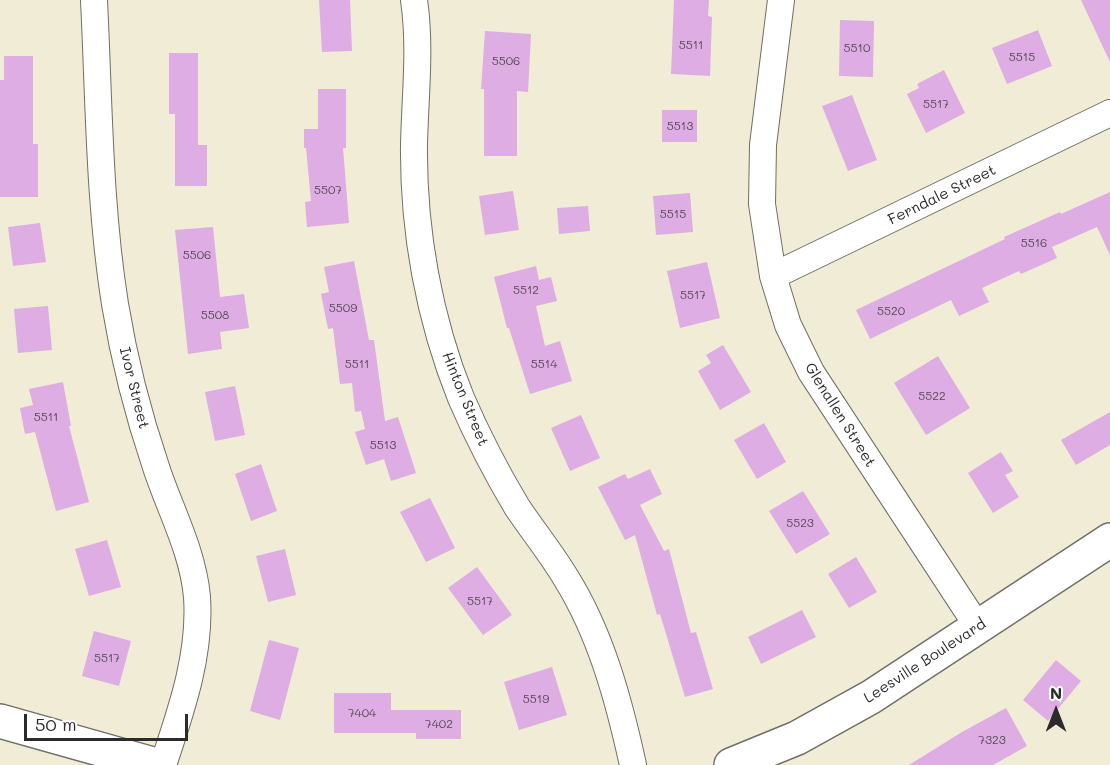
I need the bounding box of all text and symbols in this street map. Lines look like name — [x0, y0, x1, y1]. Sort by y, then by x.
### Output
house number: 5511 — [679, 38, 703, 52]
house number: 5510 — [844, 41, 870, 55]
house number: 5515 — [1009, 50, 1035, 64]
house number: 5506 — [492, 54, 520, 68]
house number: 5517 — [923, 97, 949, 111]
house number: 5513 — [667, 119, 693, 133]
street label: Ferndale Street — [885, 161, 999, 229]
house number: 5507 — [314, 183, 342, 197]
house number: 5515 — [660, 207, 686, 221]
house number: 5516 — [1021, 236, 1047, 250]
house number: 5506 — [183, 248, 211, 262]
house number: 5512 — [513, 283, 539, 297]
house number: 5517 — [680, 288, 706, 302]
house number: 5509 — [329, 301, 357, 315]
house number: 5520 — [877, 304, 905, 318]
house number: 5508 — [201, 308, 229, 322]
street label: Ivor Street — [115, 345, 153, 431]
street label: Hinton Street — [438, 349, 492, 449]
house number: 5511 — [345, 357, 369, 371]
house number: 5514 — [531, 357, 557, 371]
street label: Glenallen Street — [801, 360, 879, 470]
house number: 5522 — [918, 389, 946, 403]
house number: 5511 — [34, 410, 58, 424]
house number: 5513 — [370, 438, 396, 452]
house number: 5523 — [786, 516, 814, 530]
house number: 5517 — [467, 594, 493, 608]
street label: Leesville Boulevard — [861, 615, 989, 707]
house number: 5517 — [94, 651, 120, 665]
north arrow — [1026, 681, 1086, 741]
text: N — [1050, 682, 1062, 703]
house number: 5519 — [523, 692, 549, 706]
scale bar — [27, 702, 190, 740]
house number: 7404 — [348, 706, 376, 720]
text: 50 m — [35, 712, 77, 736]
house number: 7402 — [425, 717, 453, 731]
house number: 7323 — [978, 733, 1006, 747]

